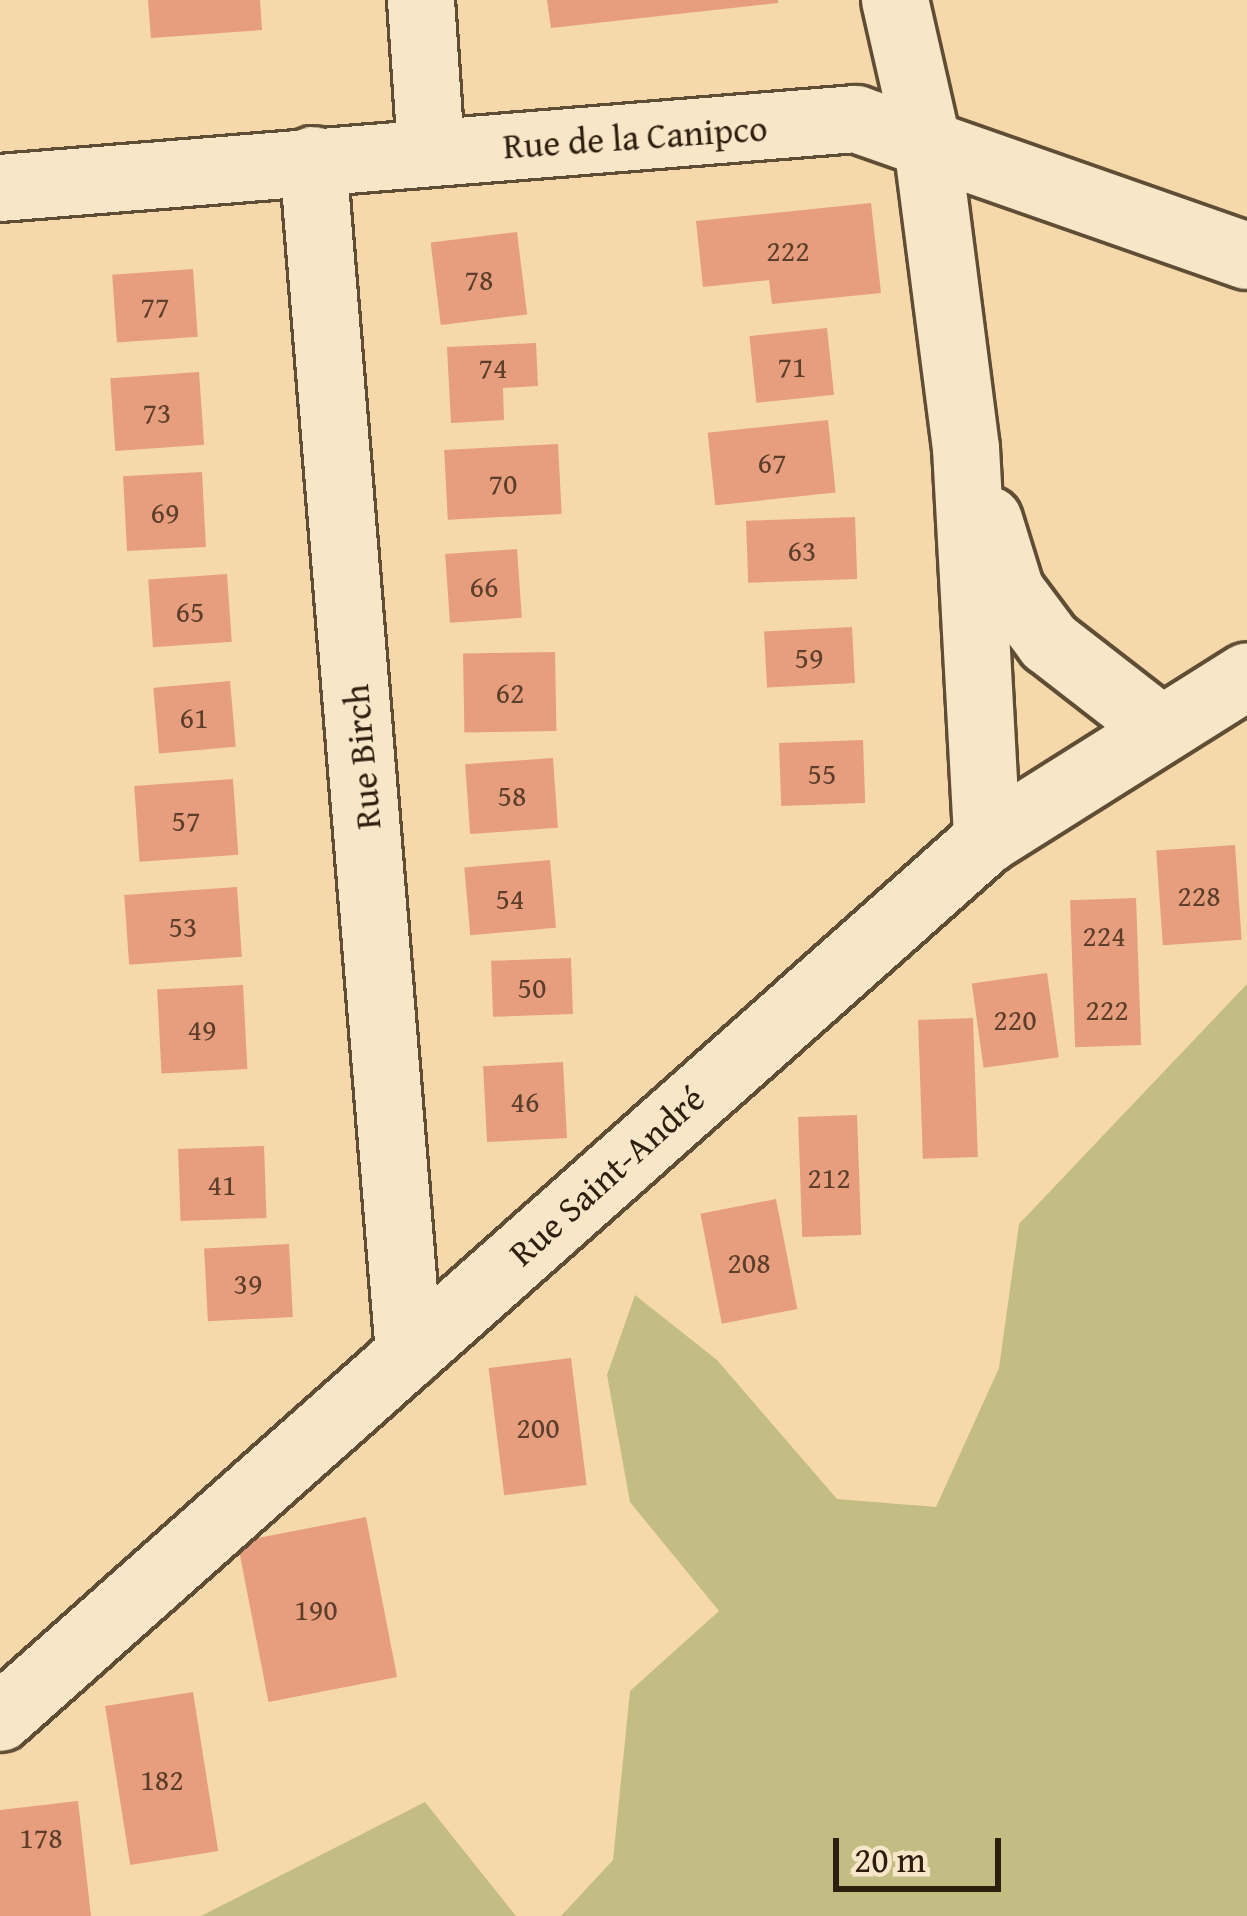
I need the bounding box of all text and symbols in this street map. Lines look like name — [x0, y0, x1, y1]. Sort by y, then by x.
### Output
street label: Rue de la Canipco — [501, 105, 769, 167]
house number: 222 — [766, 232, 810, 268]
house number: 78 — [465, 261, 493, 297]
house number: 77 — [141, 288, 169, 324]
house number: 71 — [778, 348, 806, 384]
house number: 74 — [479, 349, 507, 385]
house number: 73 — [143, 394, 171, 430]
house number: 67 — [758, 444, 786, 480]
house number: 70 — [489, 465, 517, 501]
house number: 69 — [151, 494, 179, 530]
house number: 63 — [788, 532, 816, 568]
house number: 66 — [470, 568, 498, 604]
house number: 65 — [176, 593, 204, 629]
house number: 59 — [795, 639, 823, 675]
house number: 62 — [496, 674, 524, 710]
street label: Rue Birch — [333, 683, 389, 831]
house number: 61 — [180, 699, 208, 735]
house number: 55 — [808, 755, 836, 791]
house number: 58 — [498, 777, 526, 813]
house number: 57 — [172, 802, 200, 838]
house number: 228 — [1177, 877, 1221, 913]
house number: 54 — [496, 880, 524, 916]
house number: 53 — [169, 908, 197, 944]
house number: 224 — [1082, 917, 1126, 953]
house number: 50 — [518, 969, 546, 1005]
house number: 222 — [1085, 991, 1129, 1027]
house number: 220 — [993, 1001, 1037, 1037]
house number: 49 — [188, 1011, 216, 1047]
street label: Rue Saint-André — [499, 1076, 713, 1274]
house number: 46 — [511, 1083, 539, 1119]
house number: 212 — [807, 1159, 851, 1195]
house number: 41 — [208, 1166, 236, 1202]
house number: 208 — [727, 1244, 771, 1280]
house number: 39 — [234, 1265, 262, 1301]
house number: 200 — [516, 1409, 560, 1445]
house number: 190 — [294, 1591, 338, 1627]
house number: 182 — [140, 1761, 184, 1797]
scale bar — [839, 1814, 1007, 1888]
house number: 178 — [19, 1819, 63, 1855]
text: 20 m — [854, 1832, 926, 1885]

